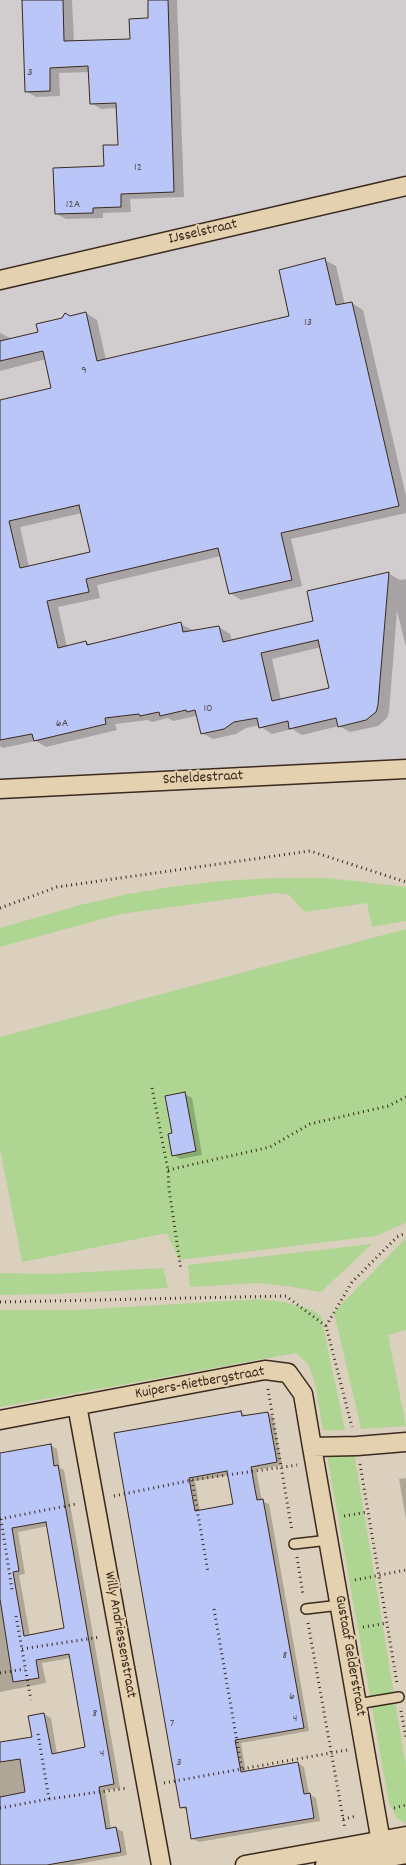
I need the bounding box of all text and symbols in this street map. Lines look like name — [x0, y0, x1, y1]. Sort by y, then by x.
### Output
house number: 3 — [27, 66, 33, 80]
house number: 12 — [134, 161, 142, 175]
house number: 12A — [66, 198, 80, 212]
street label: IJsselstraat — [167, 216, 239, 250]
house number: 13 — [304, 316, 312, 330]
house number: 9 — [81, 364, 87, 378]
house number: 10 — [203, 702, 213, 716]
house number: 6A — [56, 717, 68, 731]
street label: Scheldestraat — [162, 768, 244, 790]
street label: Kuipers-Rietbergstraat — [134, 1364, 266, 1404]
street label: Willy Andriessenstraat — [99, 1570, 139, 1700]
street label: Gustaaf Gelderstraat — [329, 1594, 369, 1718]
house number: 8 — [283, 1649, 287, 1663]
house number: 6 — [289, 1690, 295, 1704]
house number: 8 — [93, 1707, 97, 1721]
house number: 4 — [293, 1712, 297, 1726]
house number: 7 — [170, 1717, 174, 1731]
house number: 4 — [100, 1747, 104, 1761]
house number: 3 — [176, 1756, 182, 1770]

